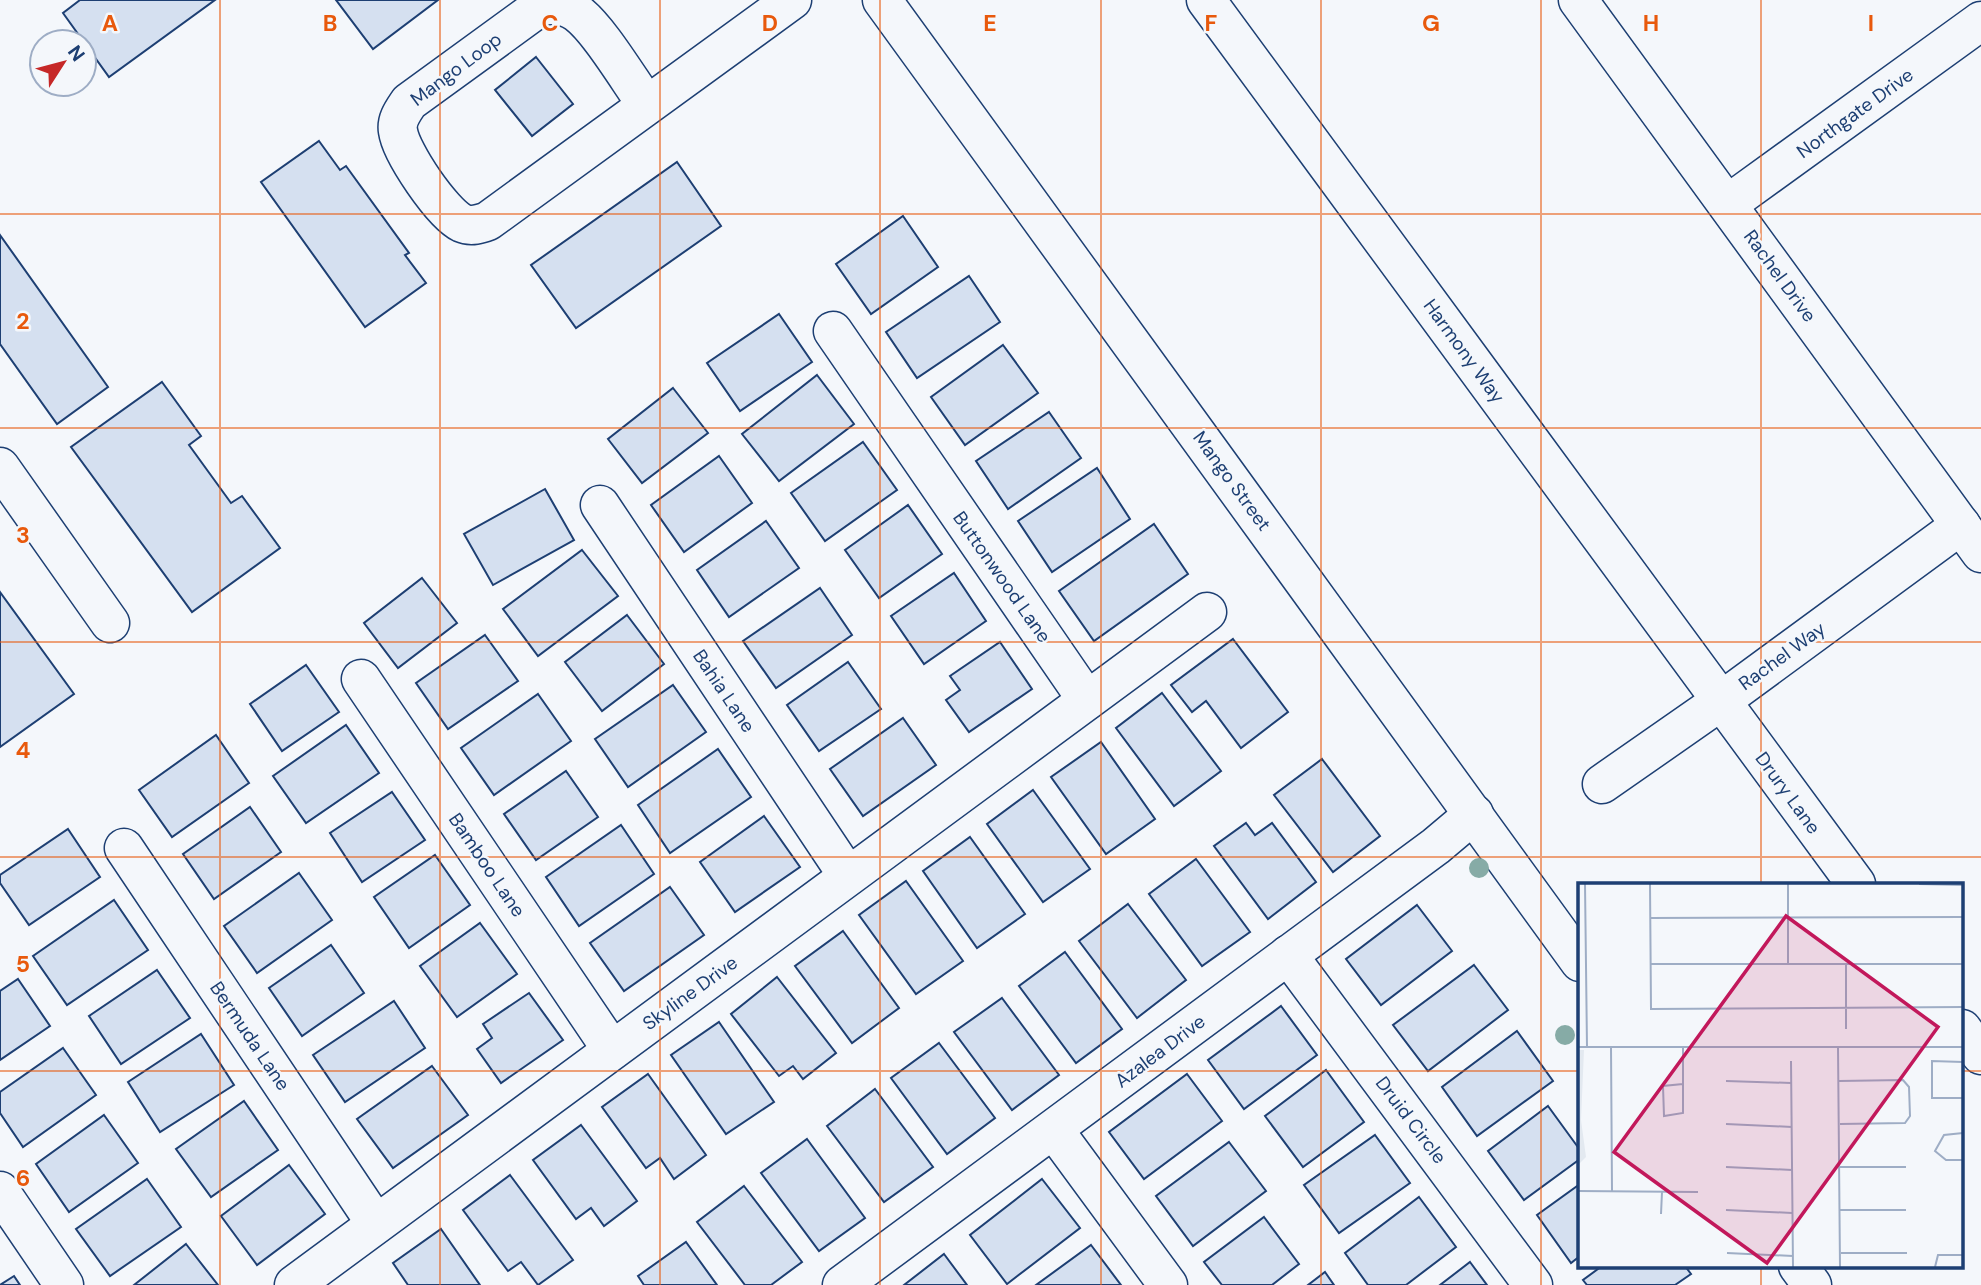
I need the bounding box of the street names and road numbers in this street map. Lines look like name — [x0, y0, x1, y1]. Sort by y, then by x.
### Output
street label: Mango Loop — [405, 27, 507, 111]
street label: Northgate Drive — [1792, 62, 1918, 164]
street label: Rachel Drive — [1738, 225, 1822, 327]
street label: Harmony Way — [1418, 294, 1510, 408]
street label: Mango Street — [1187, 426, 1277, 536]
street label: Buttonwood Lane — [947, 506, 1057, 648]
street label: Rachel Way — [1734, 616, 1831, 696]
street label: Bahia Lane — [687, 645, 761, 737]
street label: Drury Lane — [1750, 747, 1826, 839]
street label: Bamboo Lane — [443, 808, 531, 922]
street label: Skyline Drive — [637, 950, 743, 1036]
street label: Bermuda Lane — [204, 977, 296, 1095]
street label: Azalea Drive — [1110, 1009, 1210, 1093]
street label: Druid Circle — [1370, 1071, 1452, 1169]

